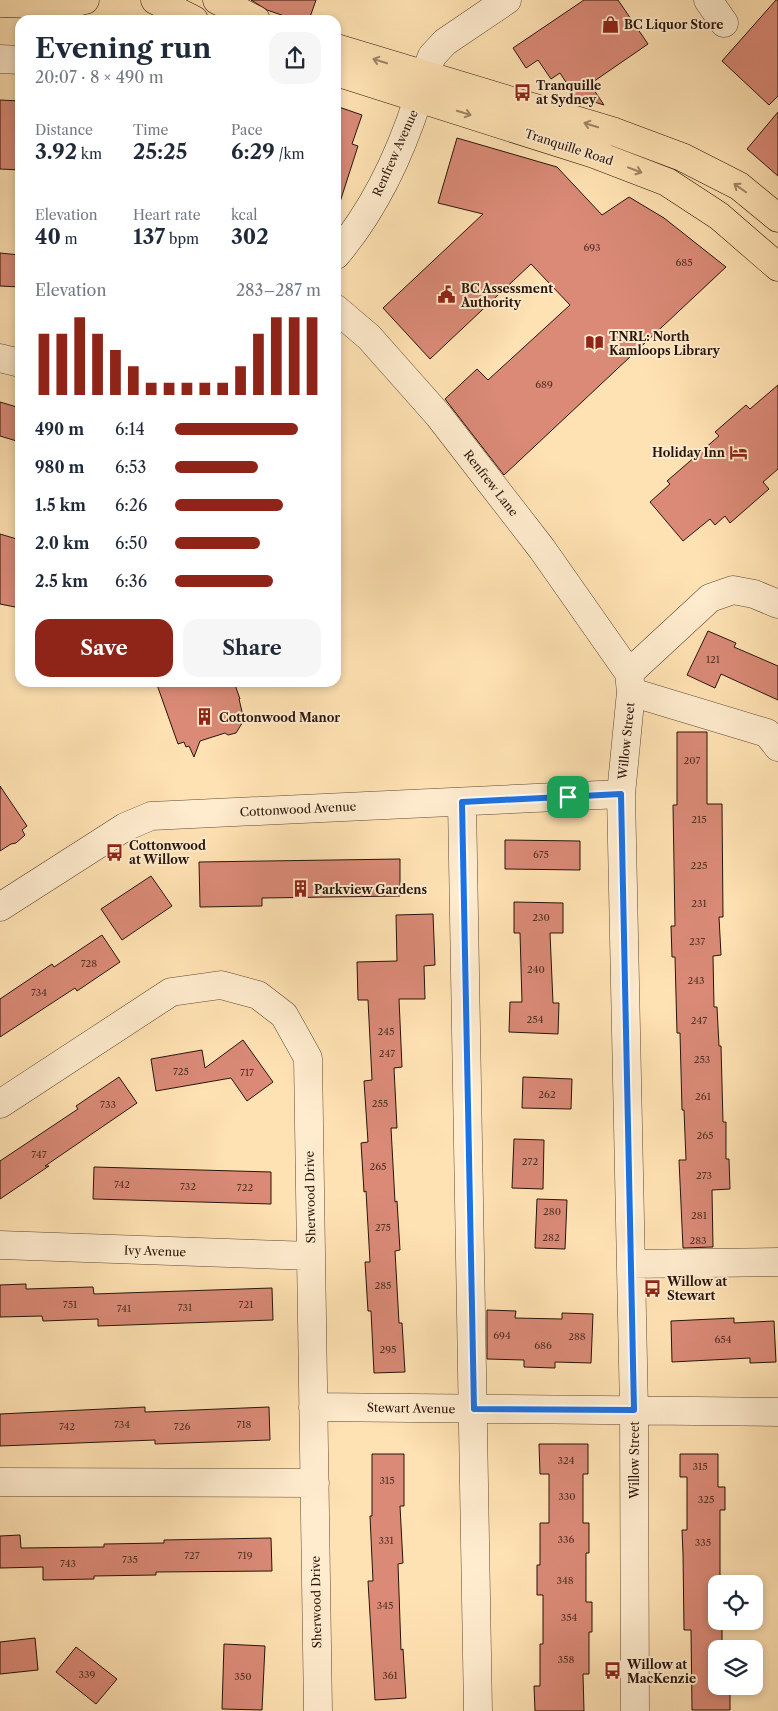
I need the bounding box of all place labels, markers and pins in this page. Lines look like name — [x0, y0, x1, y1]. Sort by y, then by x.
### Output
shop icon: BC Liquor Store — [600, 14, 620, 34]
place label: BC Liquor Store — [624, 17, 723, 32]
place label: Tranquille at Sydney — [536, 78, 601, 107]
bus stop icon: Tranquille at Sydney — [512, 82, 532, 102]
place label: BC Assessment Authority — [460, 281, 553, 310]
public building icon: BC Assessment Authority — [437, 285, 457, 305]
place label: TNRL: North Kamloops Library — [609, 329, 721, 358]
library icon: TNRL: North Kamloops Library — [585, 333, 605, 353]
hotel icon: Holiday Inn — [729, 442, 749, 462]
place label: Holiday Inn — [652, 445, 726, 460]
building icon: Cottonwood Manor — [195, 707, 215, 727]
place label: Cottonwood Manor — [219, 710, 340, 725]
pin — [547, 776, 589, 818]
place label: Cottonwood at Willow — [129, 838, 206, 867]
bus stop icon: Cottonwood at Willow — [105, 842, 125, 862]
building icon: Parkview Gardens — [290, 879, 310, 899]
place label: Parkview Gardens — [314, 882, 428, 897]
place label: Willow at Stewart — [666, 1274, 727, 1303]
bus stop icon: Willow at Stewart — [643, 1278, 663, 1298]
place label: Willow at MacKenzie — [626, 1657, 696, 1686]
bus stop icon: Willow at MacKenzie — [603, 1661, 623, 1681]

